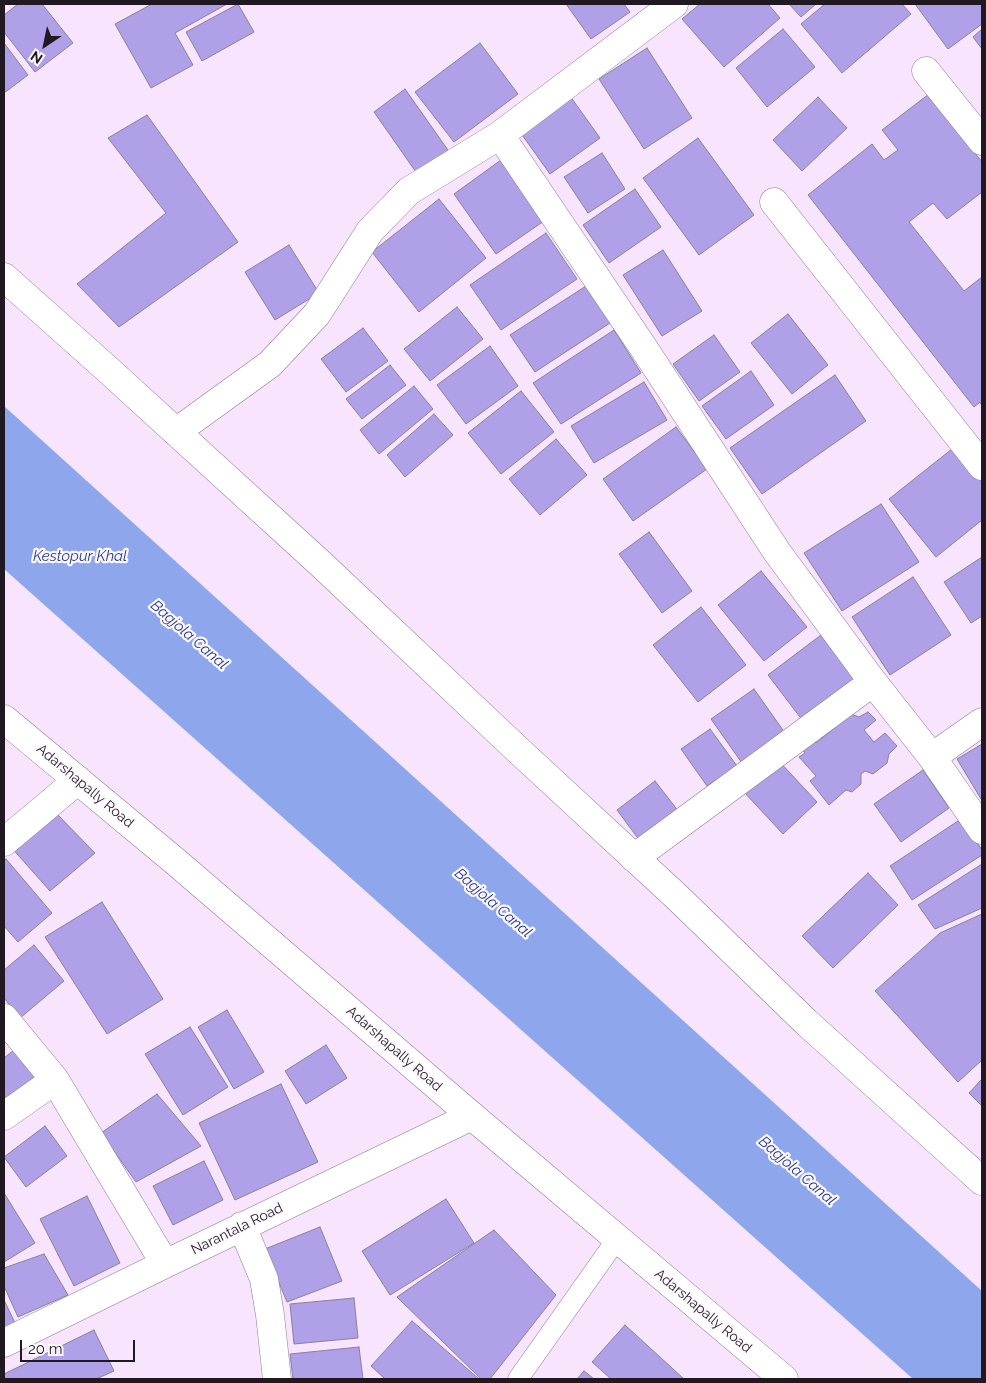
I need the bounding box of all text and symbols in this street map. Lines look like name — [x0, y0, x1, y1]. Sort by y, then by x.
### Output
north arrow — [20, 20, 70, 70]
text: N — [28, 48, 46, 67]
water label: Kestopur Khal — [33, 547, 127, 565]
water label: Bagjola Canal — [147, 597, 231, 673]
street label: Adarshapally Road — [33, 741, 137, 831]
water label: Bagjola Canal — [451, 865, 535, 941]
street label: Adarshapally Road — [343, 1003, 445, 1095]
water label: Bagjola Canal — [755, 1133, 839, 1209]
street label: Narantala Road — [188, 1200, 286, 1258]
street label: Adarshapally Road — [651, 1266, 755, 1356]
scale bar — [22, 1330, 138, 1362]
text: 20 m — [28, 1340, 63, 1358]

